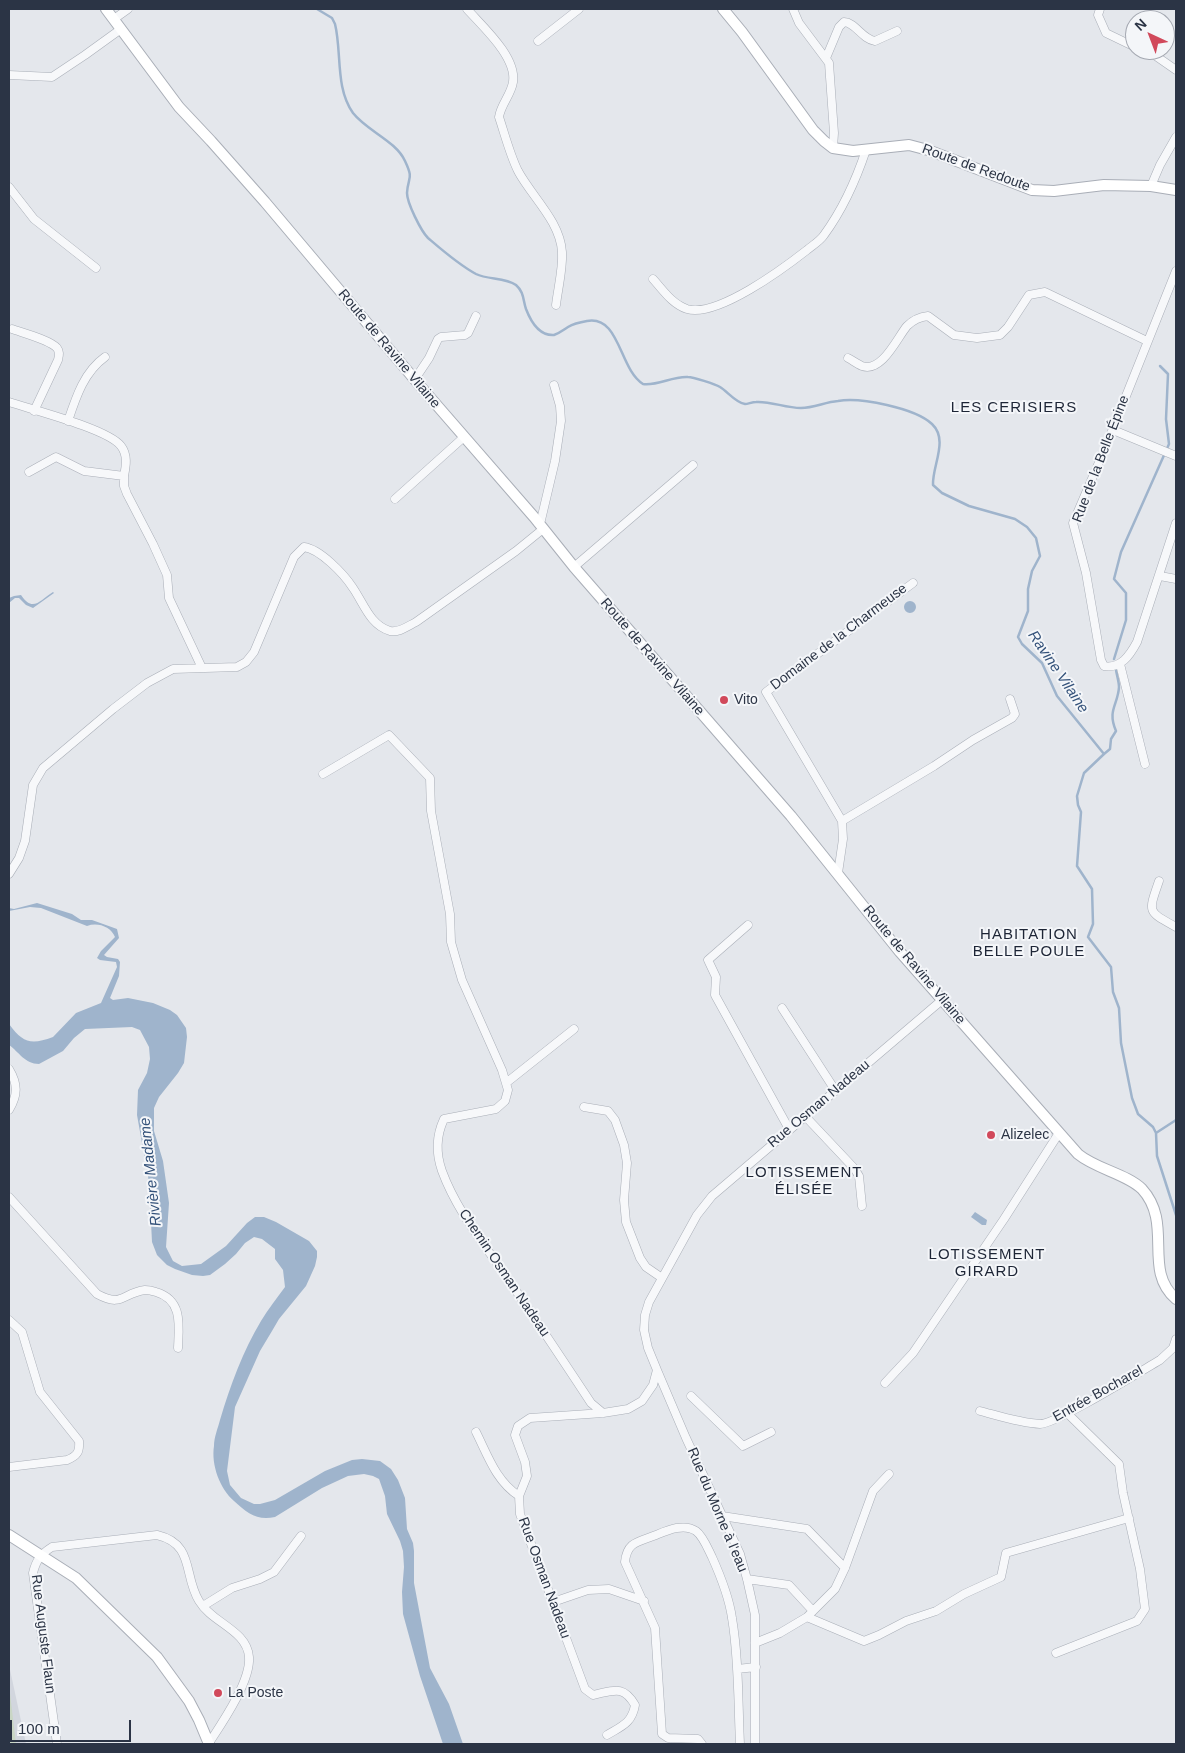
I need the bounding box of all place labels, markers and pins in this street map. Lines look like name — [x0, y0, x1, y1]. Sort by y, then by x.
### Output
place label: Vito — [734, 692, 758, 708]
marker: Vito — [718, 694, 730, 706]
place label: Alizelec — [1001, 1127, 1049, 1143]
marker: Alizelec — [985, 1129, 997, 1141]
place label: La Poste — [228, 1685, 283, 1701]
marker: La Poste — [212, 1687, 224, 1699]

